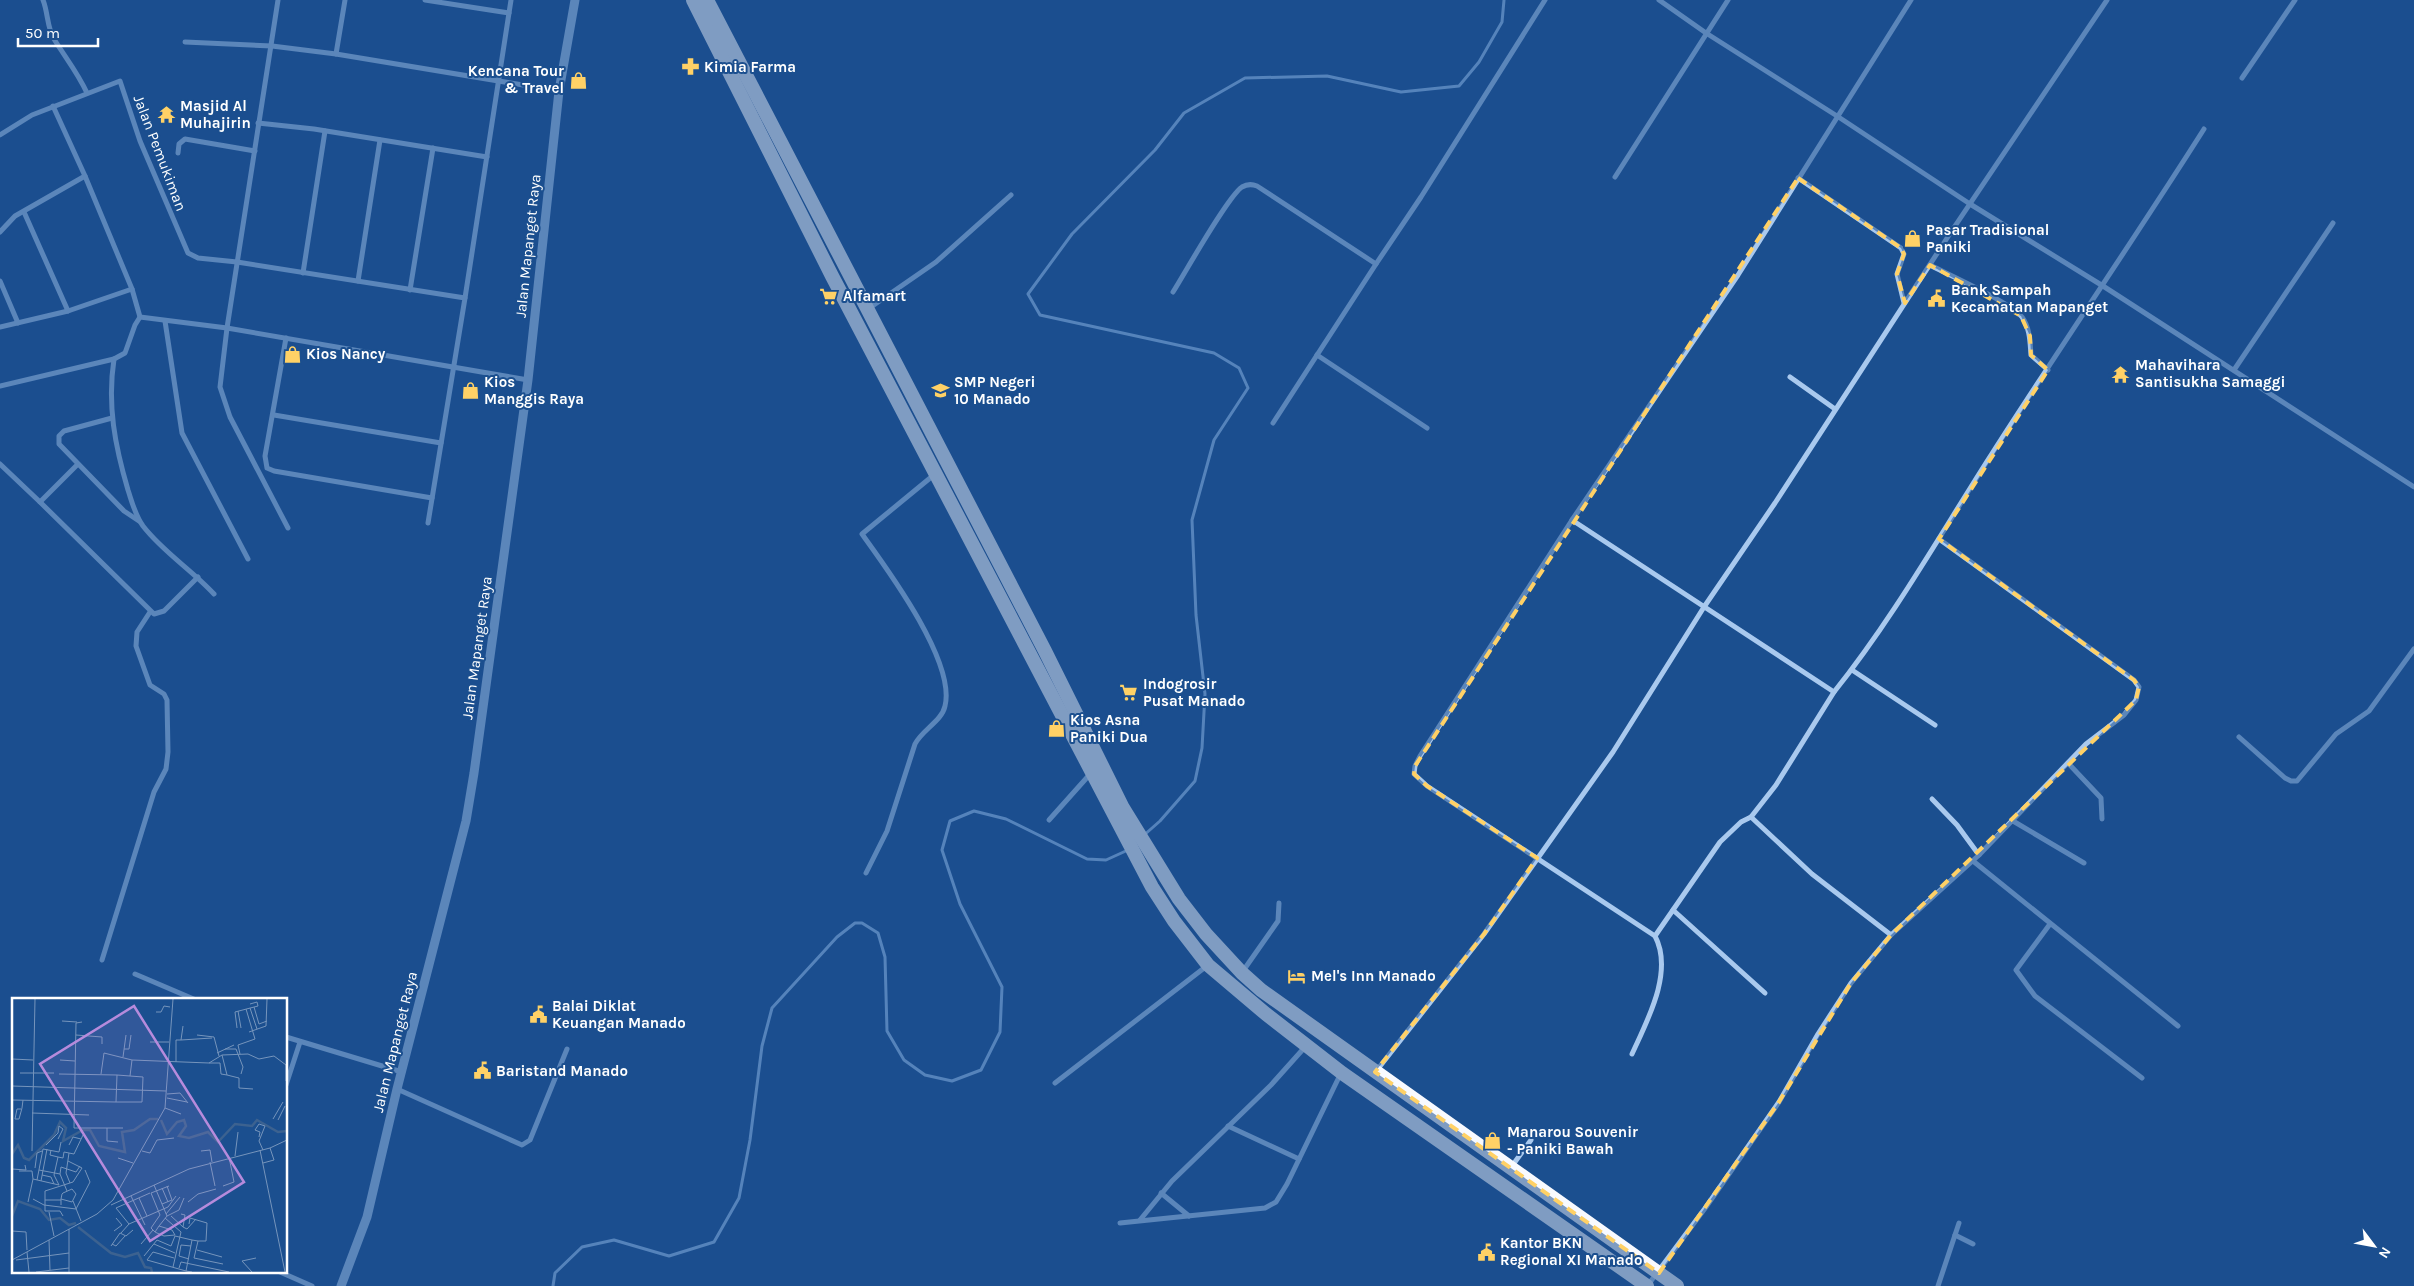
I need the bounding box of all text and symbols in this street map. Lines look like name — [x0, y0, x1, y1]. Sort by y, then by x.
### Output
scale bar — [18, 15, 98, 47]
text: 50 m — [25, 24, 60, 42]
pharmacy icon: Kimia Farma — [680, 57, 700, 77]
place label: Kimia Farma — [704, 58, 796, 76]
place label: Kencana Tour & Travel — [468, 62, 564, 97]
shop icon: Kencana Tour & Travel — [568, 70, 588, 90]
street label: Jalan Pemukiman — [130, 92, 190, 214]
place label: Masjid Al Muhajirin — [180, 97, 251, 132]
temple icon: Masjid Al Muhajirin — [156, 105, 176, 125]
street label: Jalan Mapanget Raya — [511, 173, 545, 319]
place label: Pasar Tradisional Paniki — [1926, 221, 2049, 256]
shop icon: Pasar Tradisional Paniki — [1902, 229, 1922, 249]
place label: Bank Sampah Kecamatan Mapanget — [1951, 281, 2108, 316]
supermarket icon: Alfamart — [819, 286, 839, 306]
place label: Alfamart — [843, 287, 906, 305]
public building icon: Bank Sampah Kecamatan Mapanget — [1927, 289, 1947, 309]
shop icon: Kios Nancy — [282, 344, 302, 364]
place label: Kios Nancy — [306, 345, 386, 363]
place label: Mahavihara Santisukha Samaggi — [2135, 356, 2285, 391]
temple icon: Mahavihara Santisukha Samaggi — [2111, 364, 2131, 384]
place label: Kios Manggis Raya — [484, 373, 584, 408]
place label: SMP Negeri 10 Manado — [954, 373, 1035, 408]
shop icon: Kios Manggis Raya — [460, 381, 480, 401]
school or university icon: SMP Negeri 10 Manado — [930, 381, 950, 401]
street label: Jalan Mapanget Raya — [458, 575, 496, 721]
place label: Indogrosir Pusat Manado — [1143, 675, 1245, 710]
supermarket icon: Indogrosir Pusat Manado — [1119, 683, 1139, 703]
place label: Kios Asna Paniki Dua — [1070, 711, 1148, 746]
shop icon: Kios Asna Paniki Dua — [1046, 719, 1066, 739]
hotel icon: Mel's Inn Manado — [1287, 966, 1307, 986]
place label: Mel's Inn Manado — [1311, 967, 1436, 985]
street label: Jalan Mapanget Raya — [369, 970, 421, 1114]
place label: Balai Diklat Keuangan Manado — [552, 997, 686, 1032]
inset map — [12, 998, 288, 1274]
public building icon: Balai Diklat Keuangan Manado — [528, 1005, 548, 1025]
public building icon: Baristand Manado — [472, 1061, 492, 1081]
place label: Baristand Manado — [496, 1062, 628, 1080]
place label: Manarou Souvenir - Paniki Bawah — [1507, 1123, 1638, 1158]
shop icon: Manarou Souvenir - Paniki Bawah — [1483, 1131, 1503, 1151]
north arrow — [2349, 1221, 2399, 1271]
place label: Kantor BKN Regional XI Manado — [1500, 1234, 1643, 1269]
public building icon: Kantor BKN Regional XI Manado — [1476, 1242, 1496, 1262]
text: N — [2375, 1244, 2394, 1261]

